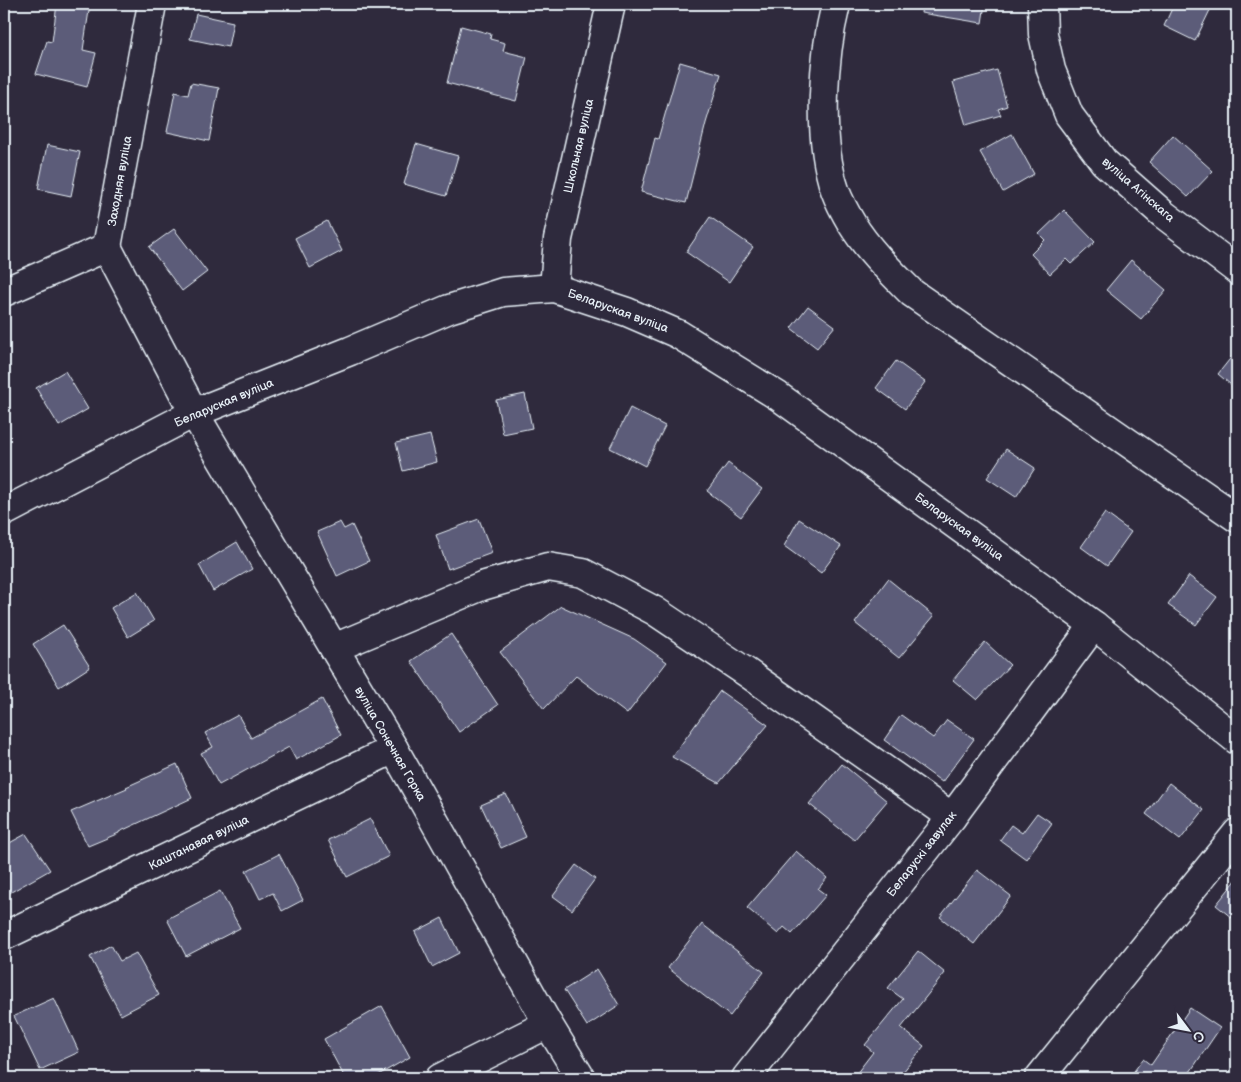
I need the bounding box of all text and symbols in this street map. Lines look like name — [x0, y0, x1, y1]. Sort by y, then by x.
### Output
street label: Школьная вуліца — [561, 97, 597, 195]
street label: Заходняя вуліца — [105, 135, 135, 227]
street label: вуліца Агінскага — [1099, 154, 1177, 226]
street label: Беларуская вуліца — [566, 286, 670, 336]
street label: Беларуская вуліца — [172, 375, 276, 431]
street label: Беларуская вуліца — [912, 490, 1006, 564]
street label: вуліца Сонечная Горка — [351, 684, 429, 804]
street label: Беларускі завулак — [884, 808, 960, 900]
street label: Каштанавая вуліца — [147, 812, 251, 874]
north arrow — [1164, 1004, 1214, 1054]
text: С — [1189, 1028, 1208, 1045]

